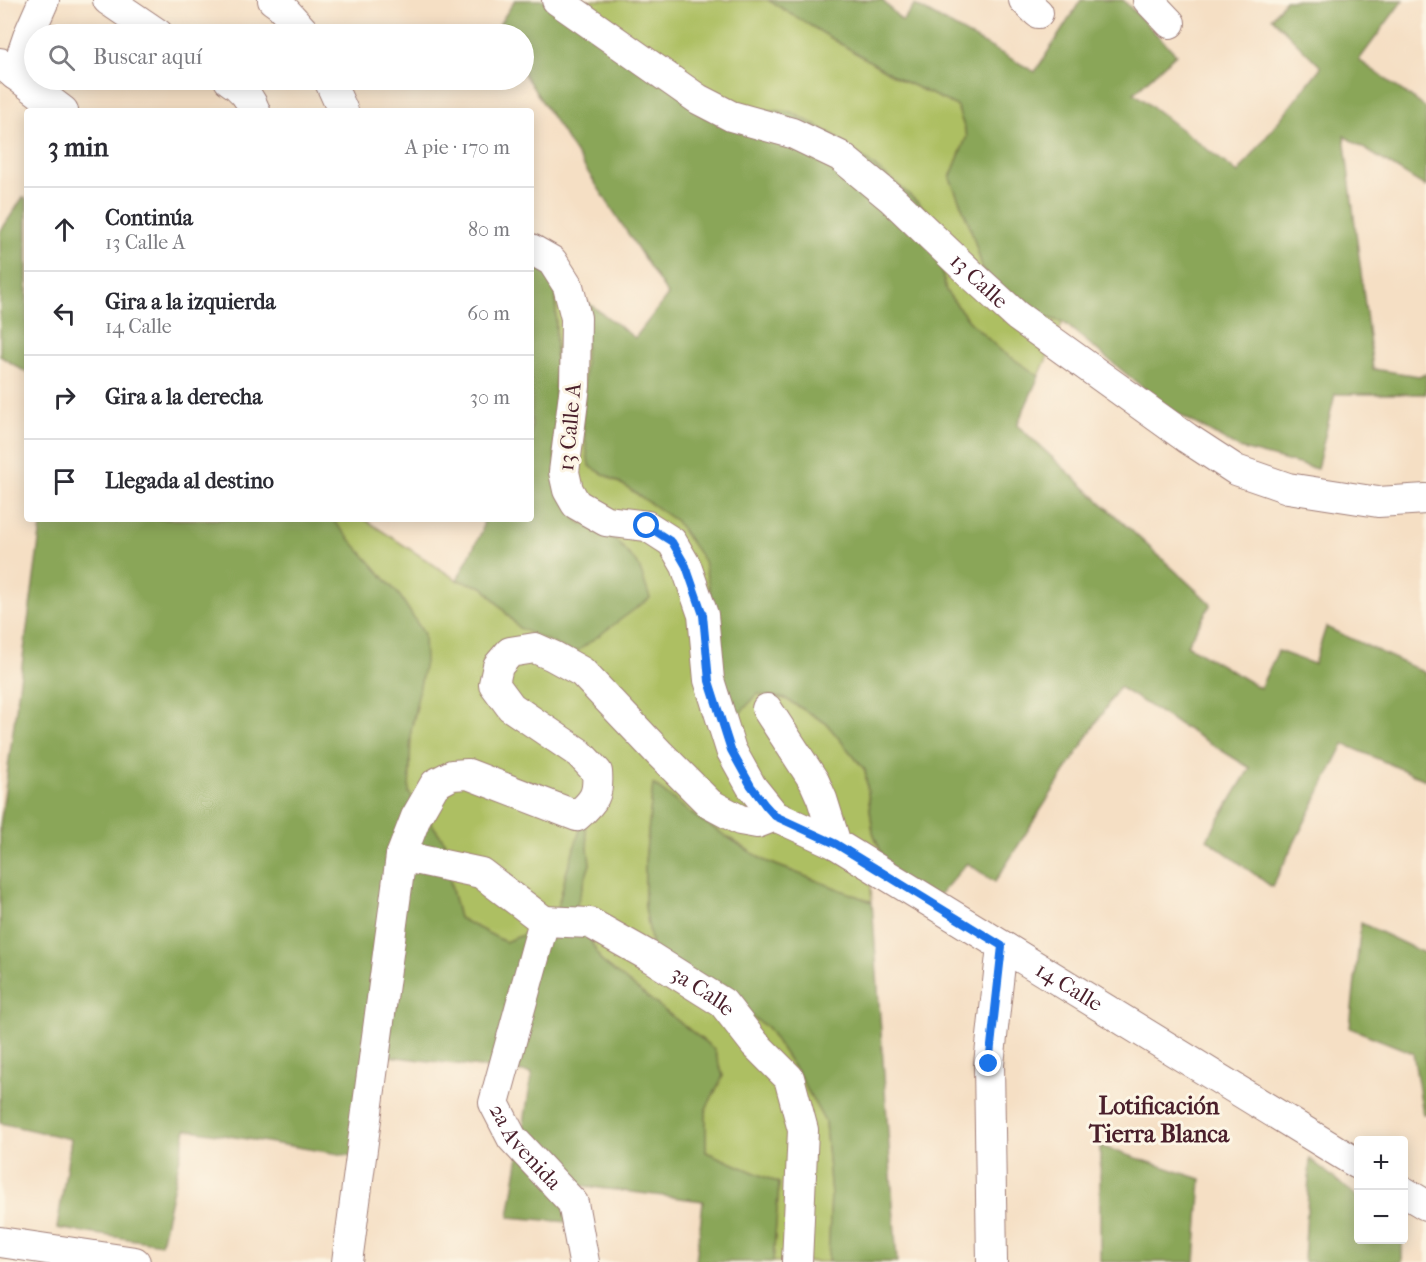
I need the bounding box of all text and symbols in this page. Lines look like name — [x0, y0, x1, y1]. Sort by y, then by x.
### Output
search box — [24, 24, 534, 90]
icon: search — [45, 41, 78, 74]
text: Buscar aquí — [93, 44, 202, 70]
text: 3 min — [48, 132, 109, 163]
text: A pie · 170 m — [405, 136, 510, 159]
text: Continúa — [105, 205, 193, 231]
icon: ahead — [48, 213, 81, 246]
text: 80 m — [468, 218, 510, 241]
text: 13 Calle A — [105, 231, 185, 254]
street label: 13 Calle — [945, 248, 1013, 314]
text: Gira a la izquierda — [105, 289, 276, 315]
icon: left — [48, 297, 81, 330]
text: 60 m — [467, 302, 510, 325]
text: 14 Calle — [105, 315, 172, 338]
icon: right — [48, 381, 81, 414]
street label: 13 Calle A — [553, 381, 587, 472]
text: Gira a la derecha — [105, 384, 262, 410]
text: 30 m — [470, 386, 510, 409]
icon: arrive — [48, 465, 81, 498]
text: Llegada al destino — [105, 468, 274, 494]
route start — [633, 512, 659, 538]
street label: 14 Calle — [1031, 957, 1107, 1017]
street label: 3a Calle — [666, 960, 741, 1021]
route end — [975, 1050, 1001, 1076]
district label: Lotificación Tierra Blanca — [1088, 1092, 1230, 1148]
street label: 2a Avenida — [484, 1100, 567, 1196]
map controls — [1354, 1136, 1408, 1244]
button: + — [1354, 1136, 1408, 1190]
button: − — [1354, 1190, 1408, 1244]

